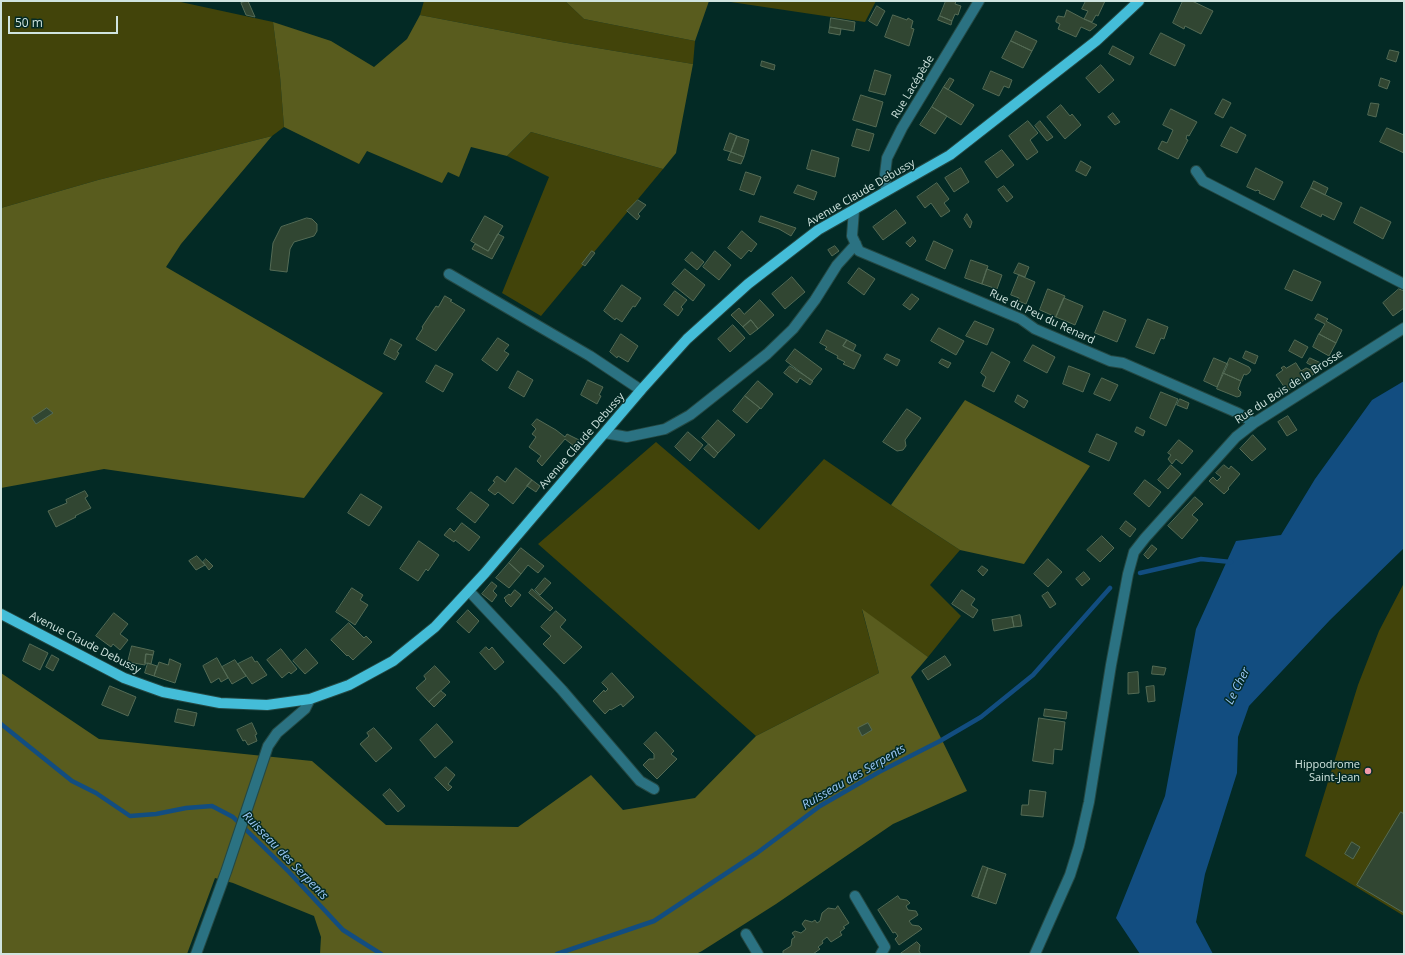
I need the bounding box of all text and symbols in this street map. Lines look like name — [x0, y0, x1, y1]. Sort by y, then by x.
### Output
scale bar — [10, 8, 120, 34]
text: 50 m — [15, 14, 43, 31]
street label: Rue Lacépède — [889, 53, 937, 121]
street label: Avenue Claude Debussy — [804, 157, 918, 229]
street label: Rue du Peu du Renard — [987, 287, 1097, 347]
street label: Rue du Bois de la Brosse — [1233, 347, 1345, 427]
street label: Avenue Claude Debussy — [537, 390, 627, 492]
street label: Avenue Claude Debussy — [27, 609, 143, 677]
water label: Le Cher — [1223, 665, 1253, 707]
water label: Ruisseau des Serpents — [800, 742, 908, 812]
place label: Hippodrome Saint-Jean — [1295, 758, 1360, 784]
marker: Hippodrome Saint-Jean — [1363, 766, 1373, 776]
water label: Ruisseau des Serpents — [239, 809, 331, 903]

